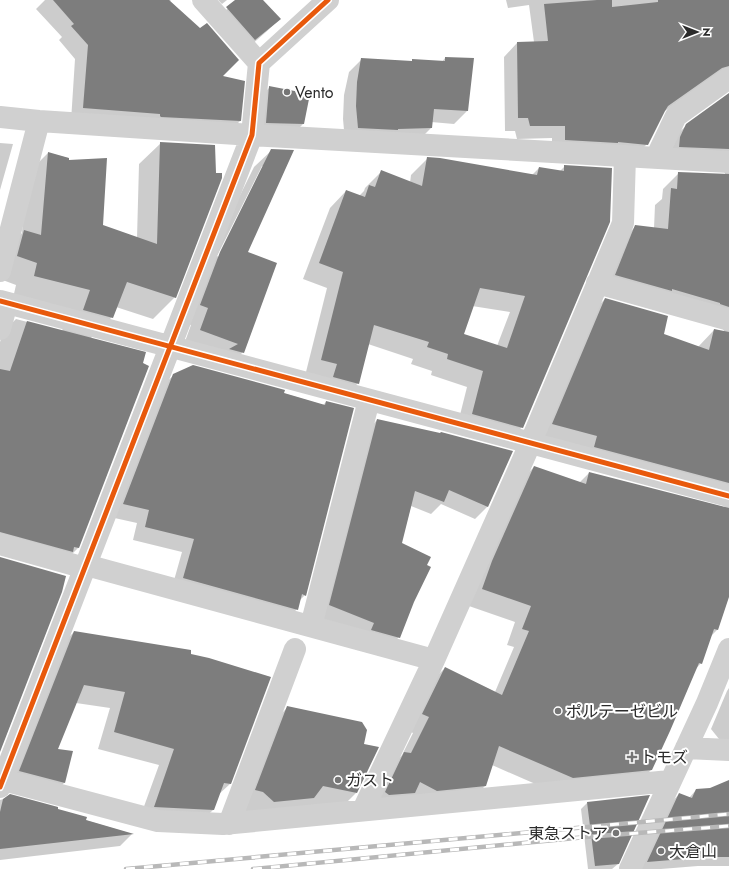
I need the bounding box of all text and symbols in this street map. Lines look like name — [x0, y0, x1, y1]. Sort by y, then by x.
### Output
north arrow — [677, 12, 717, 52]
text: N — [699, 28, 715, 36]
place label: Vento — [295, 81, 334, 104]
marker: Vento — [282, 87, 292, 97]
place label: ポルテーゼビル — [566, 700, 678, 723]
marker: ポルテーゼビル — [553, 706, 563, 716]
place label: トモズ — [640, 746, 688, 769]
marker: トモズ — [627, 752, 637, 762]
place label: ガスト — [346, 769, 394, 792]
marker: ガスト — [333, 775, 343, 785]
place label: 東急ストア — [528, 822, 608, 845]
marker: 東急ストア — [611, 828, 621, 838]
place label: 大倉山 — [669, 840, 717, 863]
marker: 大倉山 — [656, 846, 666, 856]

